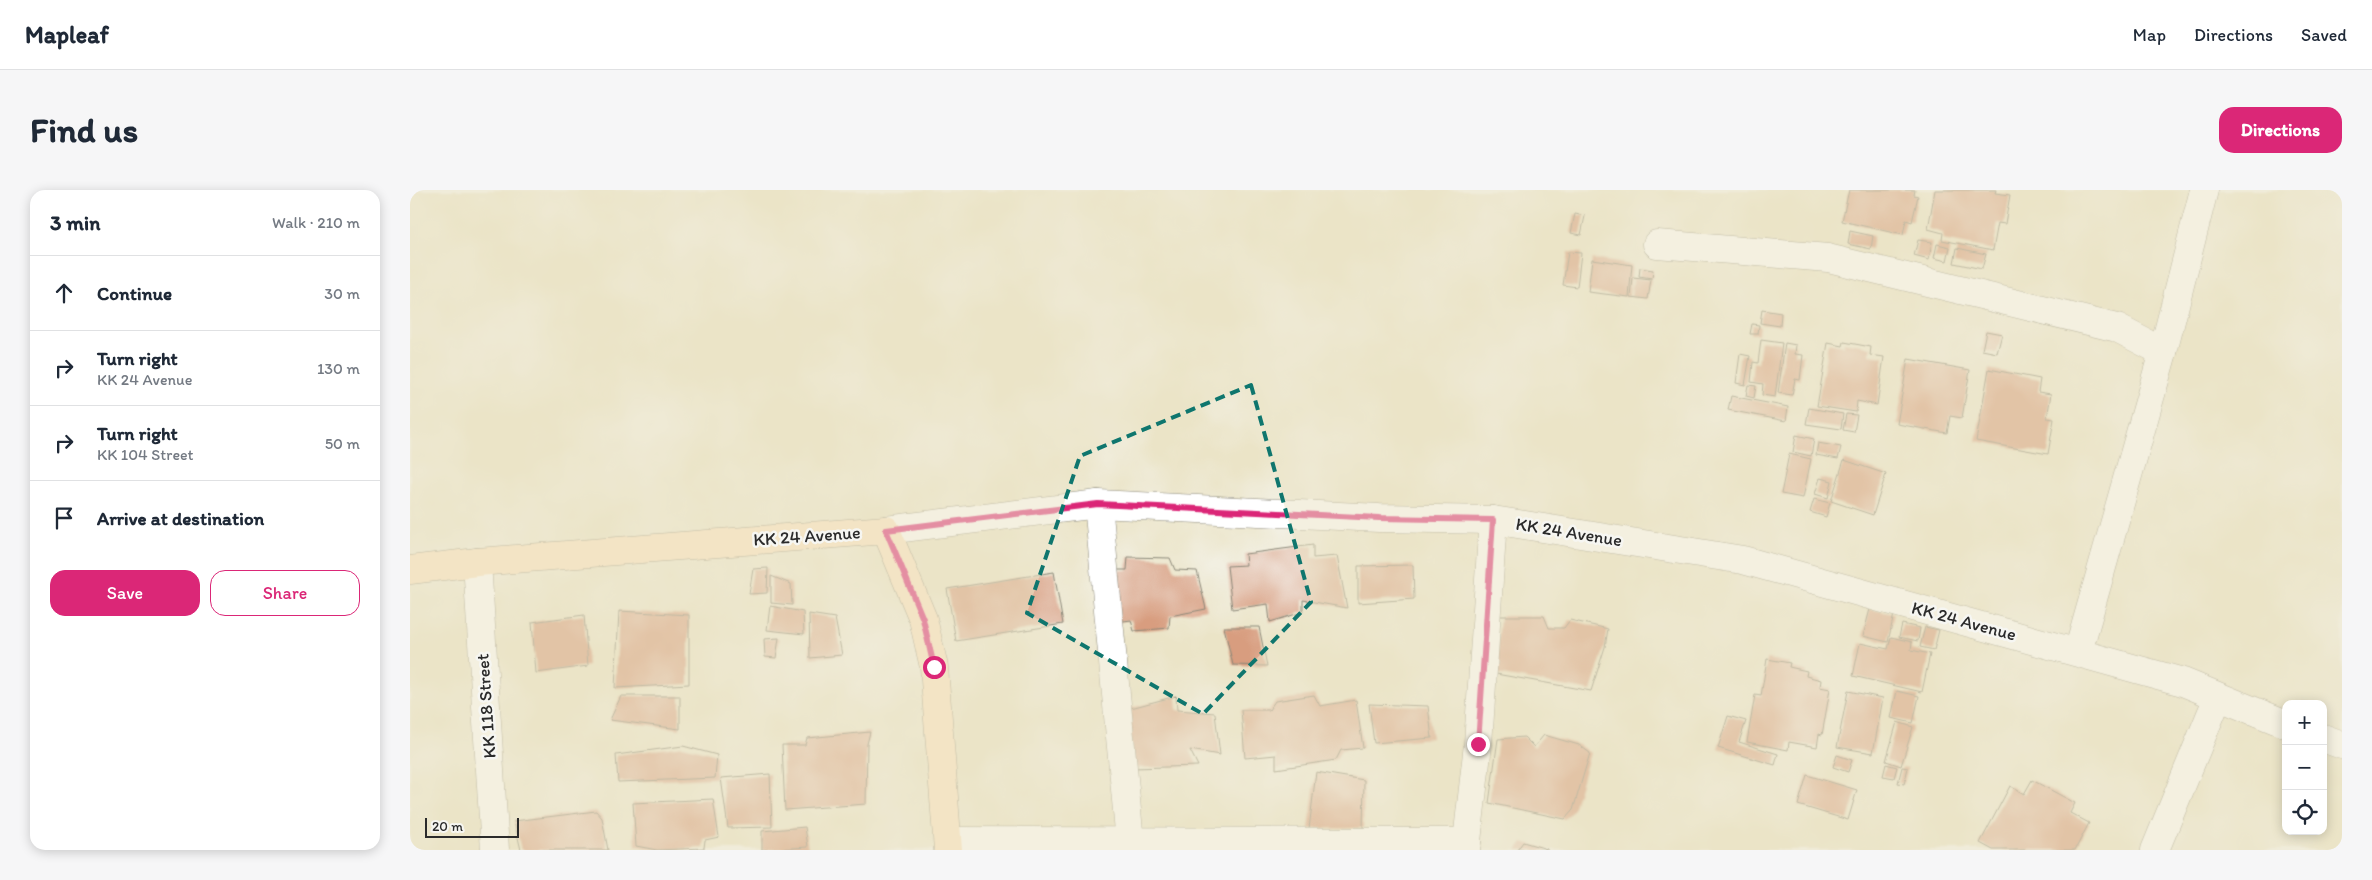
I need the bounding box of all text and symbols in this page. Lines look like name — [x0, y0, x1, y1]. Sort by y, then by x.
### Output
text: Mapleaf — [25, 20, 109, 49]
text: Map — [2133, 24, 2166, 46]
text: Directions — [2194, 24, 2273, 46]
text: Saved — [2301, 24, 2347, 46]
button: Directions — [2219, 107, 2342, 153]
text: Find us — [30, 109, 138, 151]
text: 3 min — [50, 210, 100, 235]
text: Walk · 210 m — [272, 213, 360, 232]
icon: ahead — [50, 279, 78, 307]
text: Continue — [97, 282, 172, 305]
text: 30 m — [324, 284, 360, 303]
text: Turn right — [97, 347, 178, 370]
icon: right — [50, 354, 78, 382]
text: 130 m — [317, 359, 360, 378]
text: KK 24 Avenue — [97, 370, 193, 389]
text: Turn right — [97, 422, 178, 445]
icon: right — [50, 429, 78, 457]
text: 50 m — [325, 434, 360, 453]
text: KK 104 Street — [97, 445, 194, 464]
icon: arrive — [50, 504, 78, 532]
text: Arrive at destination — [97, 507, 264, 530]
street label: KK 24 Avenue — [1514, 513, 1624, 551]
street label: KK 24 Avenue — [753, 521, 861, 551]
button: Save — [50, 570, 200, 616]
button: Share — [210, 570, 360, 616]
street label: KK 24 Avenue — [1909, 596, 2019, 646]
street label: KK 118 Street — [471, 653, 501, 759]
route start — [923, 656, 946, 679]
map controls — [2282, 700, 2327, 835]
button: + — [2282, 700, 2327, 745]
route end — [1467, 733, 1490, 756]
button: − — [2282, 745, 2327, 790]
button: locate — [2282, 790, 2327, 835]
scale bar — [425, 815, 519, 838]
text: 20 m — [432, 818, 463, 835]

